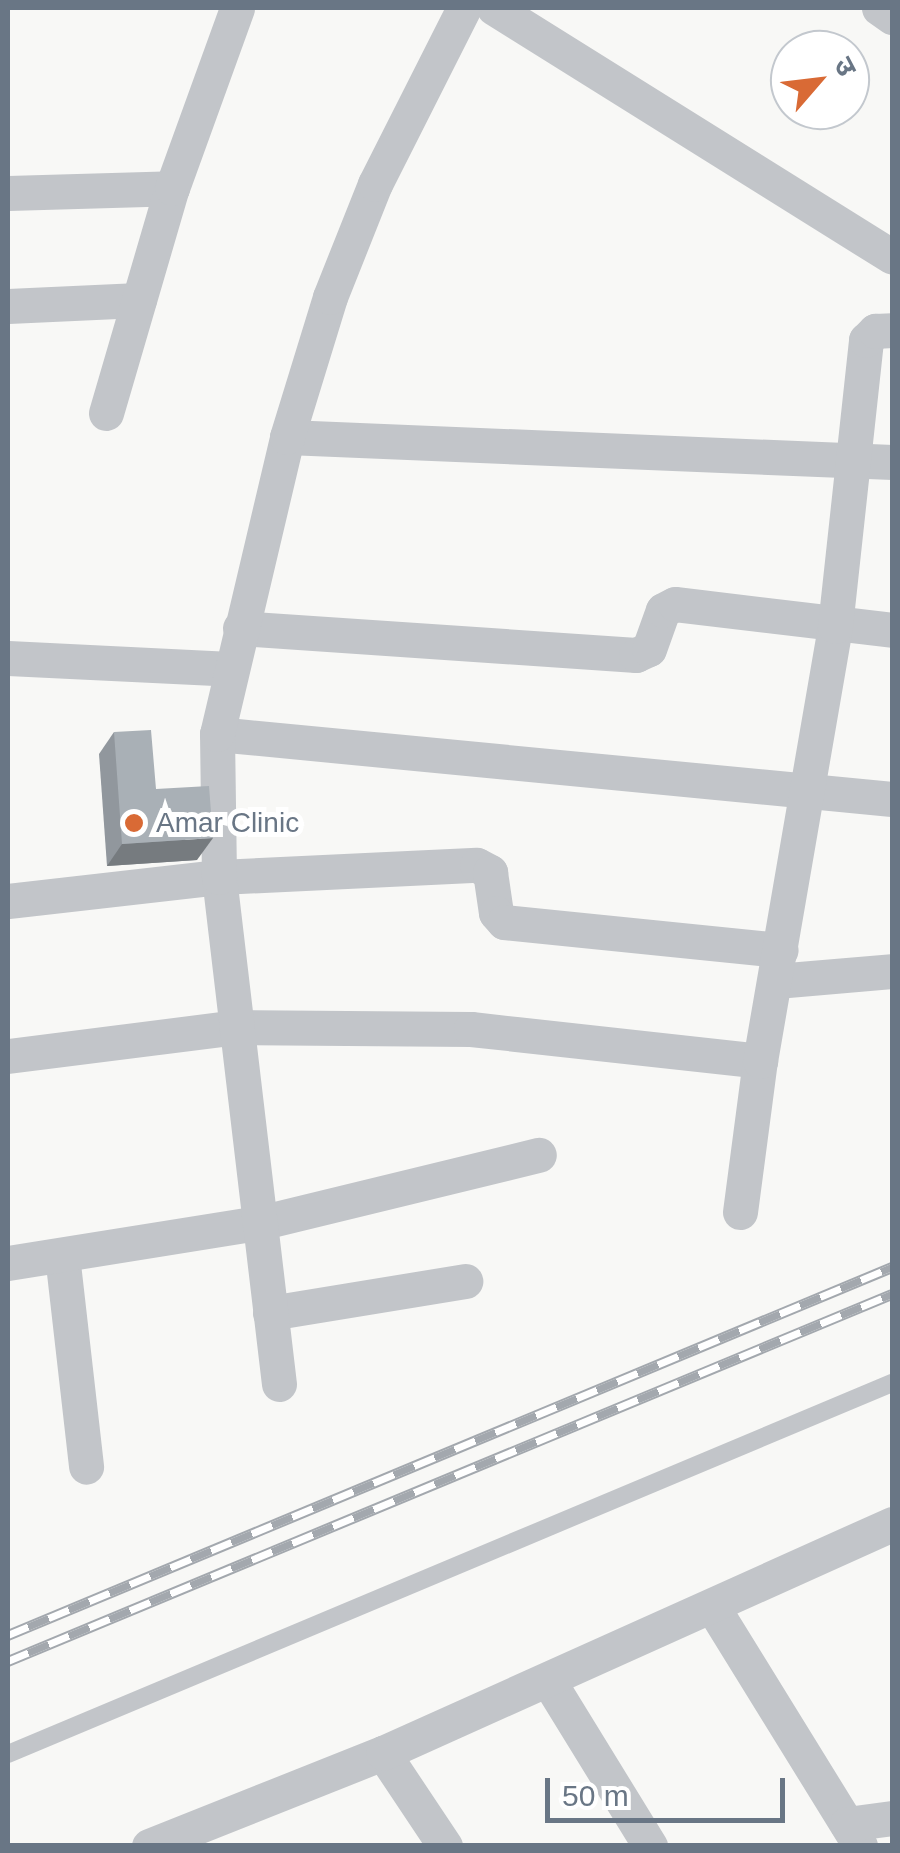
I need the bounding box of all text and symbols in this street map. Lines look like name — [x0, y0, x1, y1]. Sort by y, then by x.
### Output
north arrow — [770, 30, 870, 130]
text: उ — [828, 52, 863, 81]
place label: Amar Clinic — [156, 806, 299, 840]
marker: Amar Clinic — [121, 810, 147, 836]
scale bar — [550, 1758, 790, 1820]
text: 50 m — [562, 1779, 629, 1812]

